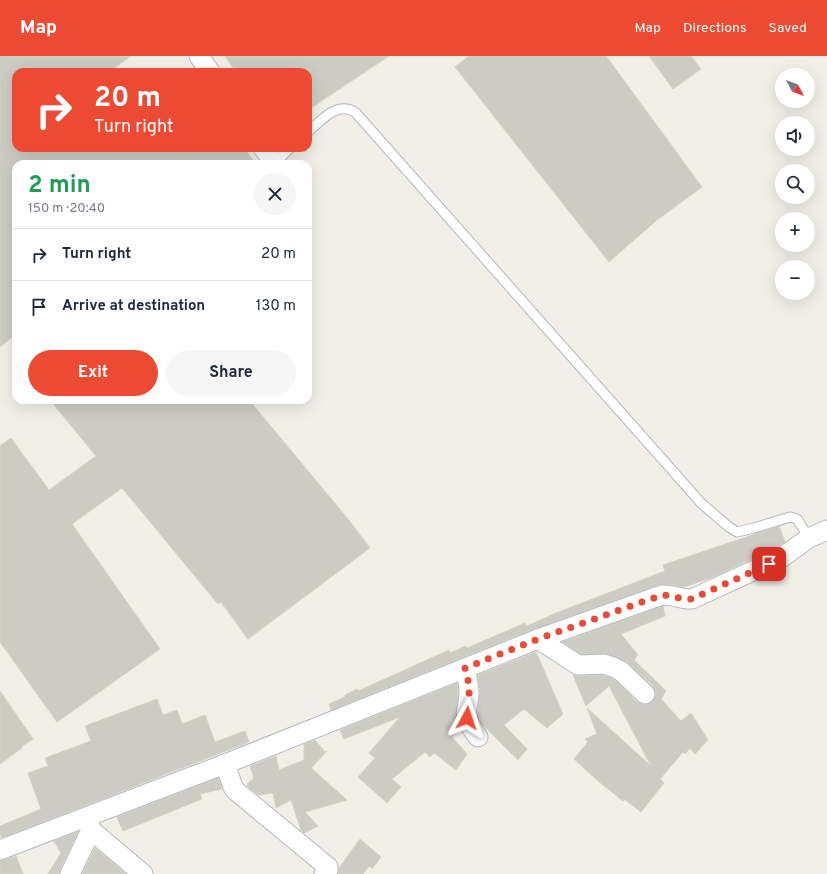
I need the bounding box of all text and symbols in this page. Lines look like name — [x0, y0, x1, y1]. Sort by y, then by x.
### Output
text: Map — [20, 16, 57, 40]
text: Map — [635, 20, 661, 37]
text: Directions — [683, 20, 747, 37]
text: Saved — [769, 20, 807, 37]
north arrow — [775, 68, 815, 108]
map controls — [775, 68, 815, 300]
text: 20 m — [94, 81, 161, 117]
icon: right — [28, 84, 80, 136]
text: Turn right — [94, 116, 174, 139]
button: sound — [775, 116, 815, 156]
button: search — [775, 164, 815, 204]
text: 2 min — [28, 171, 91, 201]
button: close — [254, 173, 296, 215]
text: 150 m · 20:40 — [28, 201, 105, 217]
button: + — [775, 212, 815, 252]
icon: right — [28, 244, 50, 266]
text: Turn right — [62, 245, 131, 264]
text: 20 m — [261, 245, 296, 264]
button: − — [775, 260, 815, 300]
icon: arrive — [28, 296, 50, 318]
text: Arrive at destination — [62, 297, 205, 316]
text: 130 m — [256, 297, 296, 316]
button: Exit — [28, 350, 158, 396]
button: Share — [166, 350, 296, 396]
pin — [752, 547, 786, 581]
icon: arrive — [758, 553, 780, 575]
position arrow — [446, 697, 488, 739]

